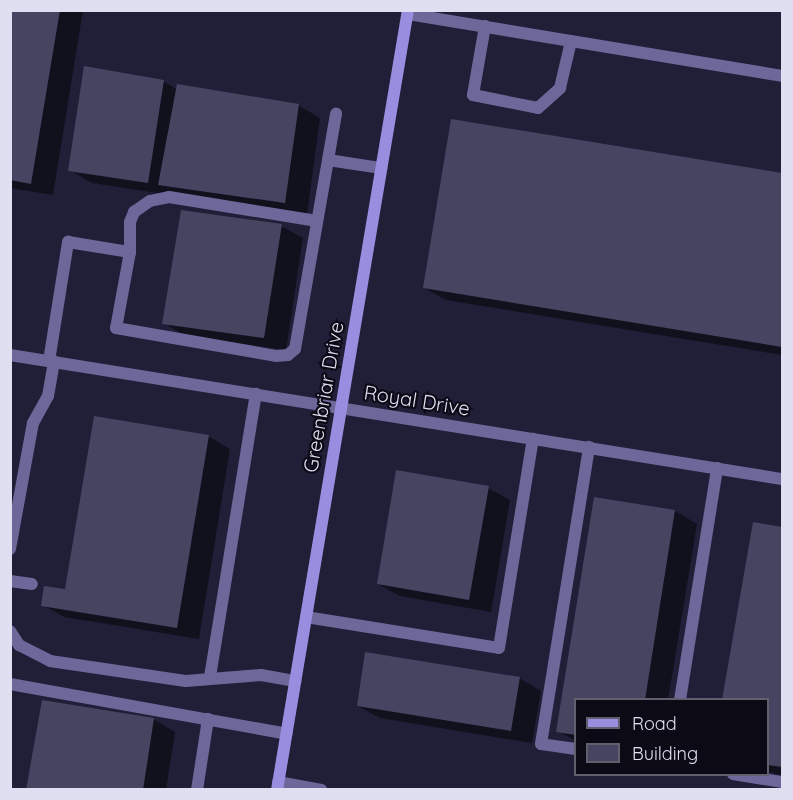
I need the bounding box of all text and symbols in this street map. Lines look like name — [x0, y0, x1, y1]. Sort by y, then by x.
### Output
street label: Greenbriar Drive — [298, 320, 348, 474]
street label: Royal Drive — [362, 380, 472, 420]
legend — [574, 698, 769, 776]
text: Road — [632, 712, 677, 735]
text: Building — [632, 742, 698, 765]

